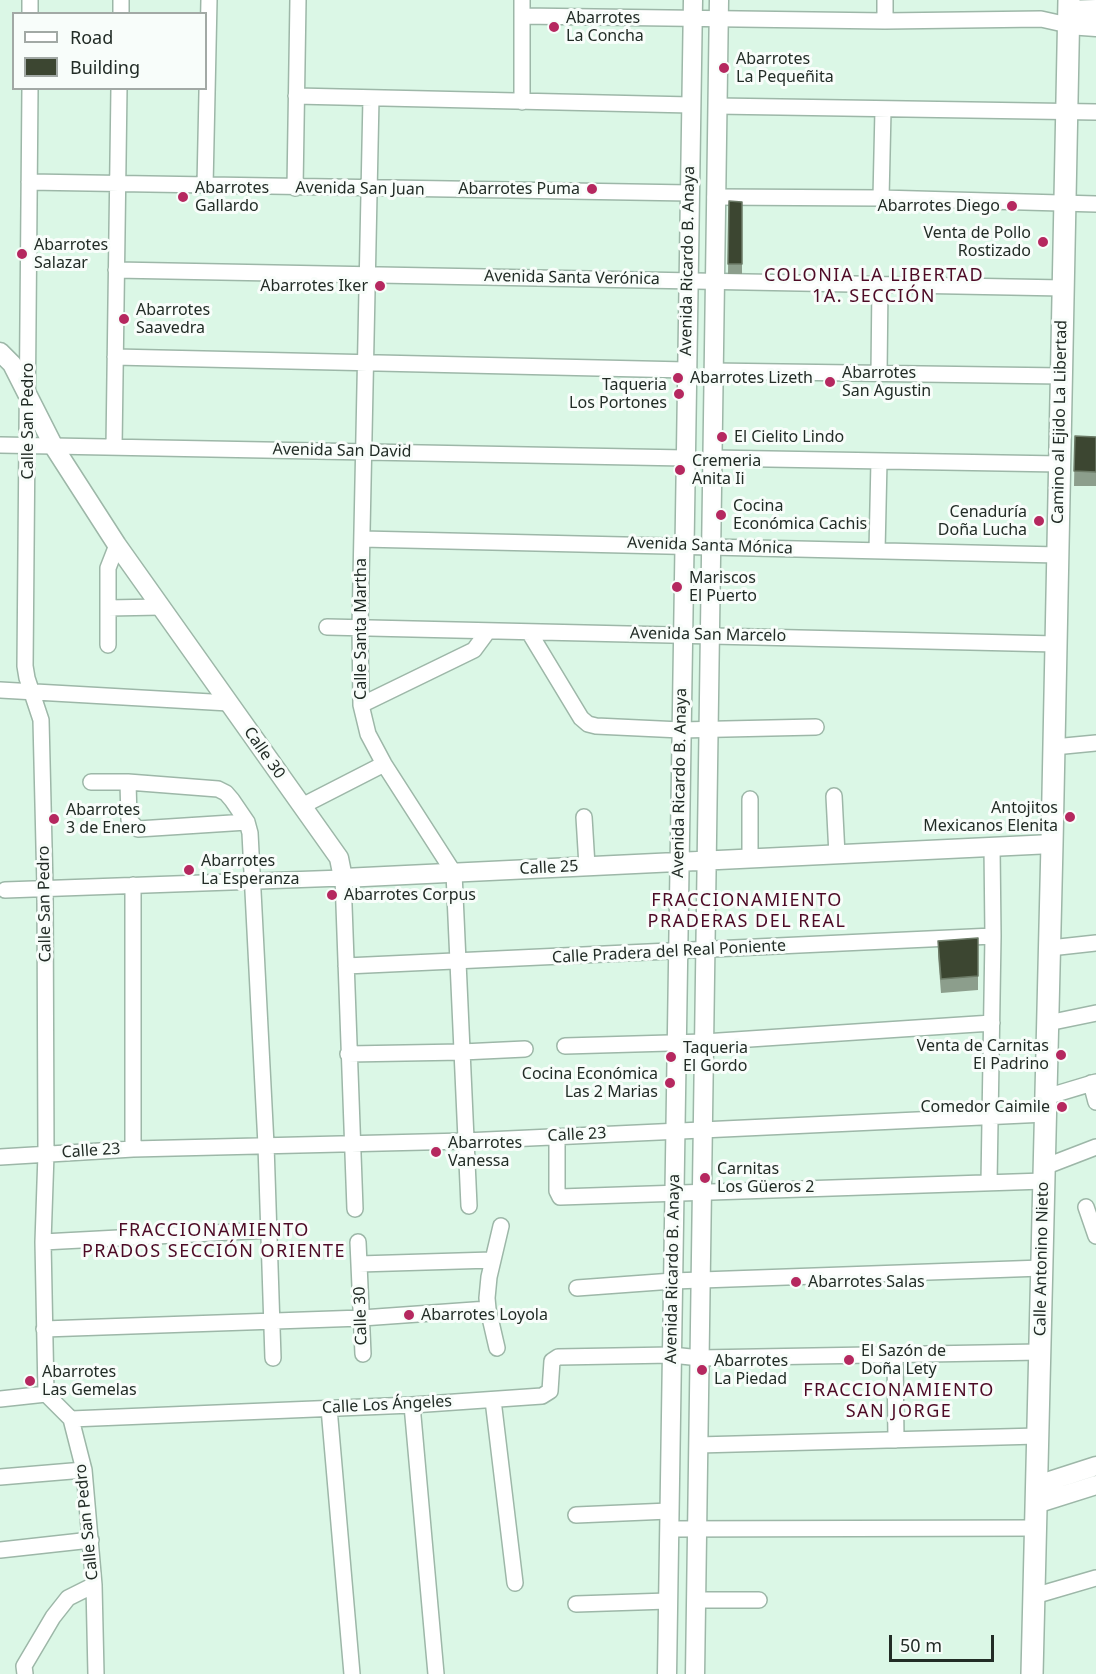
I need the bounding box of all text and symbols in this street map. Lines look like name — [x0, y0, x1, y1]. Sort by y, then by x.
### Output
place label: Abarrotes La Concha — [566, 8, 644, 46]
legend — [12, 12, 207, 90]
marker: Abarrotes La Concha — [547, 20, 561, 34]
text: Road — [70, 25, 113, 49]
place label: Abarrotes La Pequeñita — [736, 49, 834, 87]
text: Building — [70, 55, 140, 79]
marker: Abarrotes La Pequeñita — [717, 61, 731, 75]
street label: Avenida Ricardo B. Anaya — [677, 166, 699, 356]
place label: Abarrotes Gallardo — [195, 178, 269, 216]
street label: Avenida San Juan — [295, 178, 425, 200]
place label: Abarrotes Puma — [458, 179, 580, 199]
marker: Abarrotes Puma — [585, 182, 599, 196]
marker: Abarrotes Gallardo — [176, 190, 190, 204]
place label: Abarrotes Diego — [877, 196, 1000, 216]
marker: Abarrotes Diego — [1005, 199, 1019, 213]
place label: Venta de Pollo Rostizado — [924, 223, 1031, 261]
place label: Abarrotes Salazar — [34, 235, 108, 273]
marker: Venta de Pollo Rostizado — [1036, 235, 1050, 249]
marker: Abarrotes Salazar — [15, 247, 29, 261]
district label: COLONIA LA LIBERTAD 1A. SECCIÓN — [764, 265, 984, 308]
street label: Avenida Santa Verónica — [484, 267, 660, 289]
place label: Abarrotes Iker — [260, 276, 368, 296]
marker: Abarrotes Iker — [373, 279, 387, 293]
place label: Abarrotes Saavedra — [136, 300, 210, 338]
marker: Abarrotes Saavedra — [117, 312, 131, 326]
street label: Camino al Ejido La Libertad — [1049, 320, 1071, 524]
street label: Calle San Pedro — [18, 363, 38, 479]
place label: Abarrotes San Agustin — [842, 363, 931, 401]
place label: Abarrotes Lizeth — [690, 368, 813, 388]
marker: Abarrotes Lizeth — [671, 371, 685, 385]
place label: Taqueria Los Portones — [569, 375, 667, 413]
marker: Abarrotes San Agustin — [823, 375, 837, 389]
marker: Taqueria Los Portones — [672, 387, 686, 401]
place label: El Cielito Lindo — [734, 427, 844, 447]
marker: El Cielito Lindo — [715, 430, 729, 444]
street label: Avenida San David — [272, 440, 412, 462]
place label: Cremeria Anita Ii — [692, 451, 761, 489]
marker: Cremeria Anita Ii — [673, 463, 687, 477]
place label: Cocina Económica Cachis — [733, 496, 867, 534]
place label: Cenaduría Doña Lucha — [938, 502, 1027, 540]
marker: Cocina Económica Cachis — [714, 508, 728, 522]
marker: Cenaduría Doña Lucha — [1032, 514, 1046, 528]
street label: Avenida Santa Mónica — [627, 534, 793, 558]
street label: Calle Santa Martha — [351, 558, 371, 700]
place label: Mariscos El Puerto — [689, 568, 757, 606]
marker: Mariscos El Puerto — [670, 580, 684, 594]
street label: Avenida San Marcelo — [630, 624, 786, 646]
street label: Avenida Ricardo B. Anaya — [669, 688, 691, 878]
street label: Calle 30 — [239, 723, 289, 783]
place label: Antojitos Mexicanos Elenita — [923, 798, 1058, 836]
place label: Abarrotes 3 de Enero — [66, 800, 146, 838]
marker: Antojitos Mexicanos Elenita — [1063, 810, 1077, 824]
marker: Abarrotes 3 de Enero — [47, 812, 61, 826]
street label: Calle San Pedro — [34, 845, 56, 963]
place label: Abarrotes La Esperanza — [201, 851, 300, 889]
street label: Calle 25 — [519, 857, 579, 879]
marker: Abarrotes La Esperanza — [182, 863, 196, 877]
place label: Abarrotes Corpus — [344, 885, 476, 905]
marker: Abarrotes Corpus — [325, 888, 339, 902]
district label: FRACCIONAMIENTO PRADERAS DEL REAL — [648, 890, 846, 932]
street label: Calle Pradera del Real Poniente — [552, 936, 786, 968]
place label: Venta de Carnitas El Padrino — [917, 1036, 1049, 1074]
place label: Taqueria El Gordo — [683, 1038, 748, 1076]
marker: Venta de Carnitas El Padrino — [1054, 1048, 1068, 1062]
marker: Taqueria El Gordo — [664, 1050, 678, 1064]
place label: Cocina Económica Las 2 Marias — [522, 1064, 658, 1102]
marker: Cocina Económica Las 2 Marias — [663, 1076, 677, 1090]
place label: Comedor Caimile — [920, 1097, 1050, 1117]
marker: Comedor Caimile — [1055, 1100, 1069, 1114]
street label: Calle 23 — [547, 1124, 607, 1146]
place label: Abarrotes Vanessa — [448, 1133, 522, 1171]
street label: Calle 23 — [61, 1139, 121, 1163]
marker: Abarrotes Vanessa — [429, 1145, 443, 1159]
place label: Carnitas Los Güeros 2 — [717, 1159, 814, 1197]
marker: Carnitas Los Güeros 2 — [698, 1171, 712, 1185]
street label: Avenida Ricardo B. Anaya — [662, 1174, 684, 1364]
street label: Calle Antonino Nieto — [1031, 1182, 1053, 1336]
district label: FRACCIONAMIENTO PRADOS SECCIÓN ORIENTE — [82, 1220, 346, 1262]
place label: Abarrotes Salas — [808, 1272, 925, 1292]
marker: Abarrotes Salas — [789, 1275, 803, 1289]
street label: Calle 30 — [350, 1286, 372, 1346]
place label: Abarrotes Loyola — [421, 1305, 548, 1325]
marker: Abarrotes Loyola — [402, 1308, 416, 1322]
place label: El Sazón de Doña Lety — [861, 1341, 946, 1379]
place label: Abarrotes La Piedad — [714, 1351, 788, 1389]
marker: El Sazón de Doña Lety — [842, 1353, 856, 1367]
place label: Abarrotes Las Gemelas — [42, 1362, 137, 1400]
marker: Abarrotes La Piedad — [695, 1363, 709, 1377]
marker: Abarrotes Las Gemelas — [23, 1374, 37, 1388]
district label: FRACCIONAMIENTO SAN JORGE — [803, 1380, 995, 1422]
street label: Calle Los Ángeles — [321, 1392, 453, 1418]
street label: Calle San Pedro — [71, 1463, 103, 1581]
scale bar — [892, 1623, 997, 1661]
text: 50 m — [900, 1633, 942, 1657]

